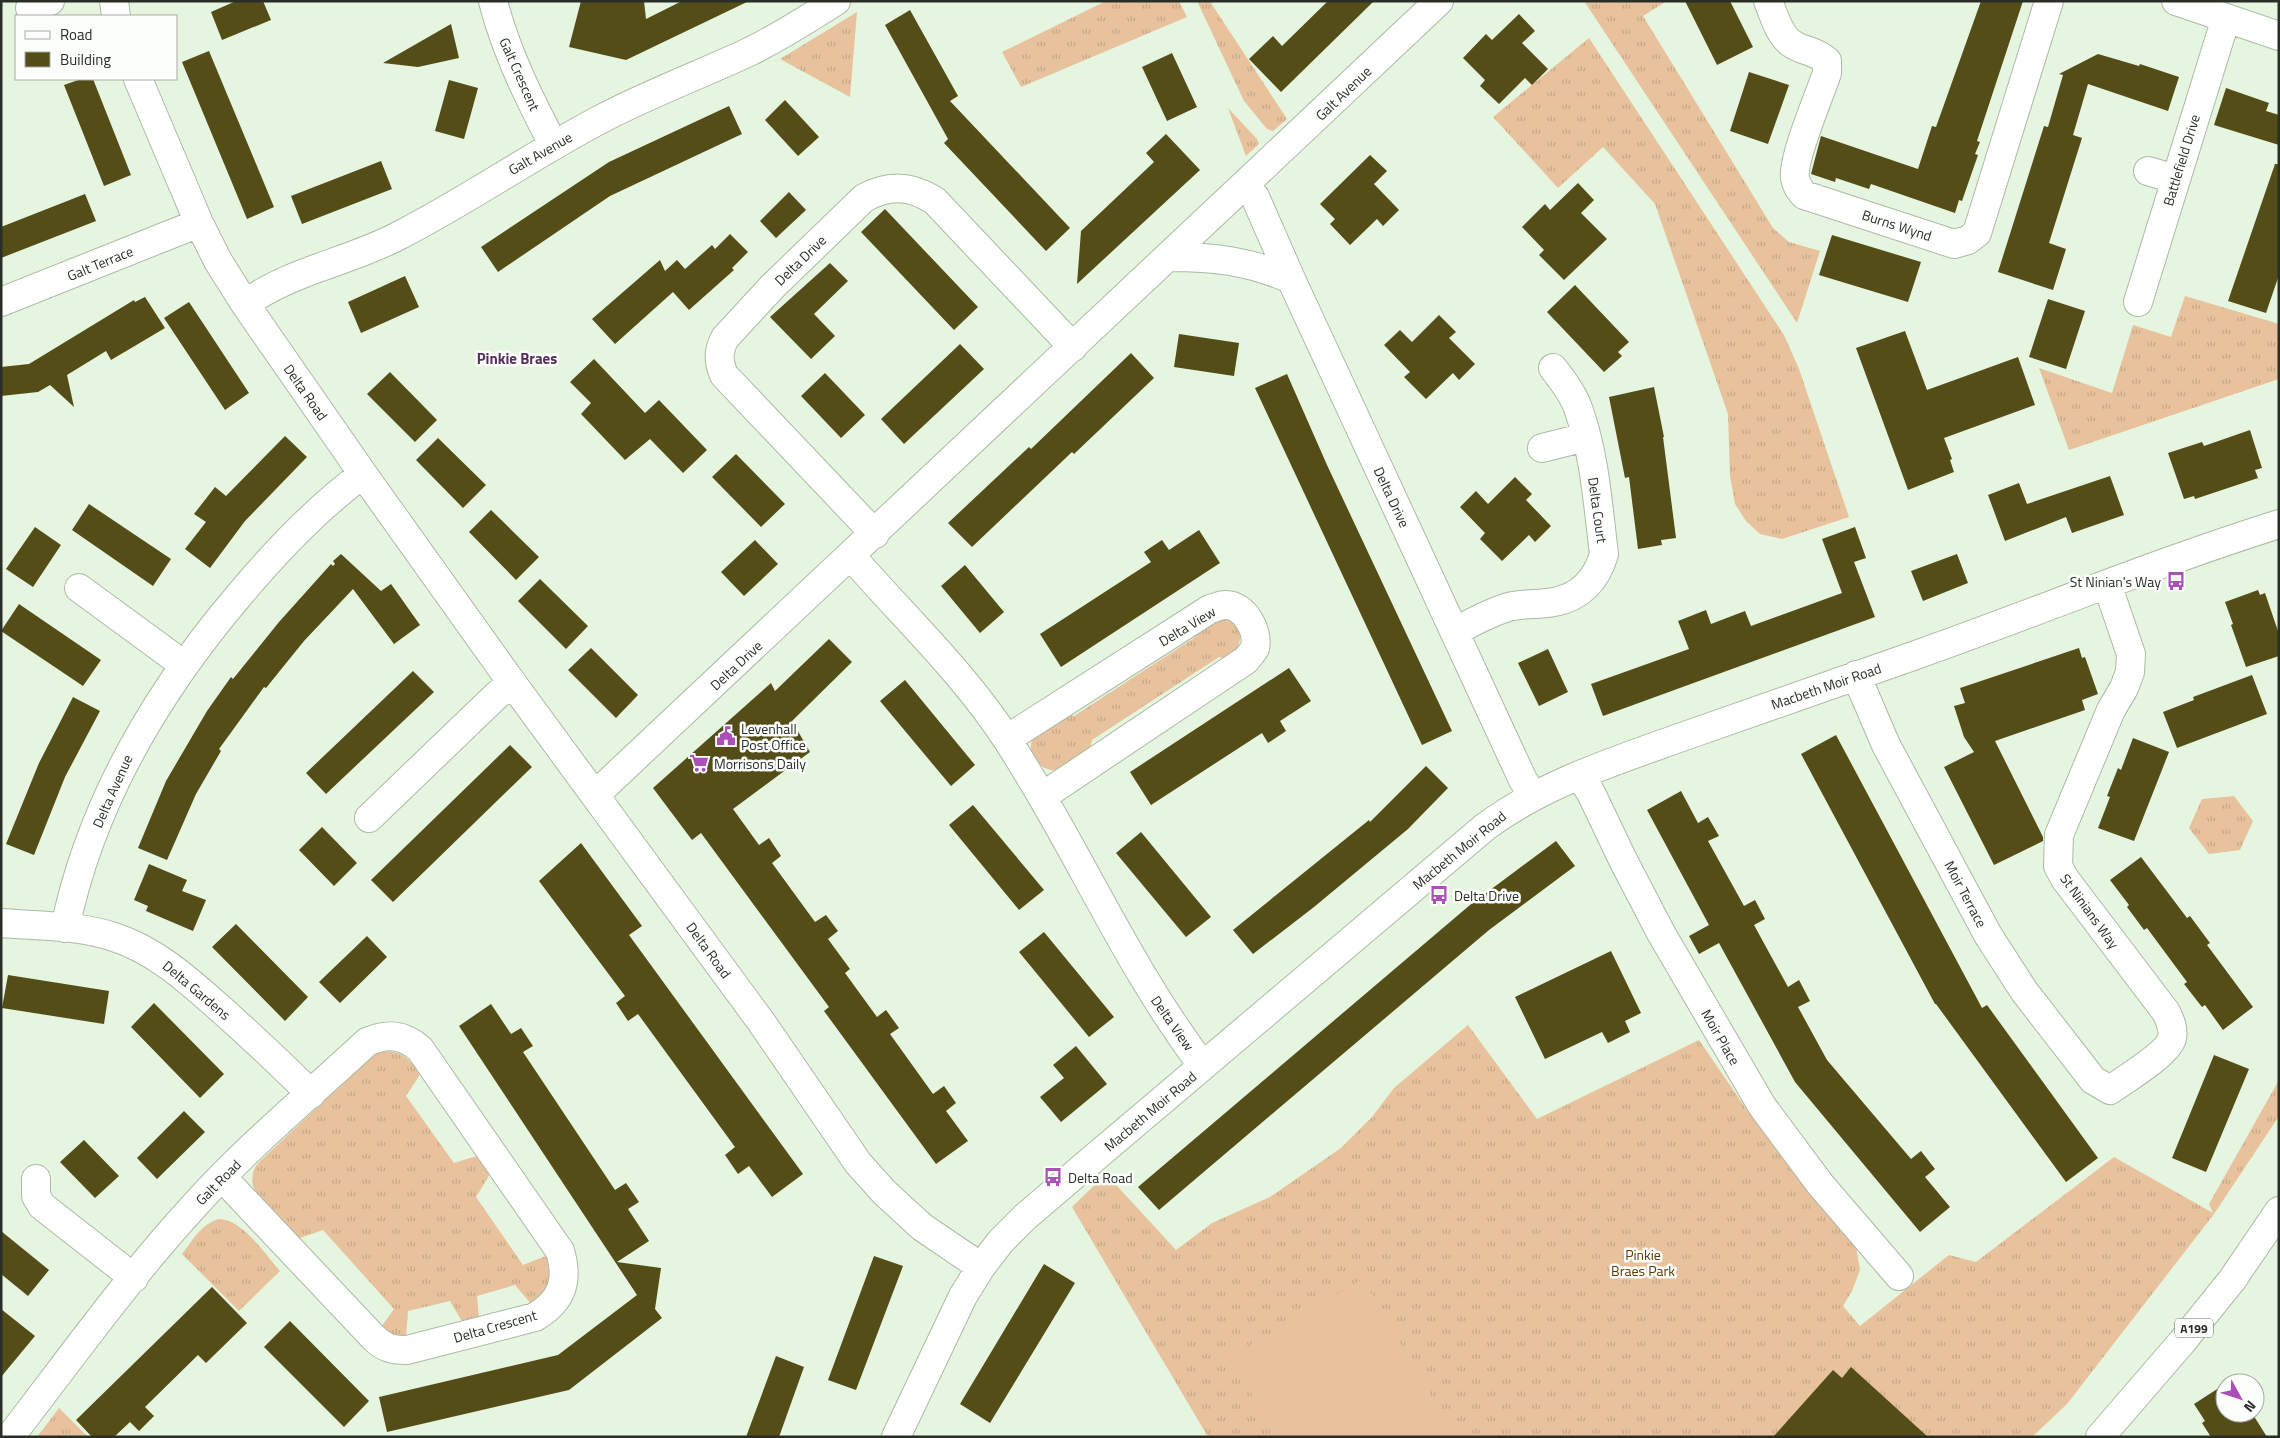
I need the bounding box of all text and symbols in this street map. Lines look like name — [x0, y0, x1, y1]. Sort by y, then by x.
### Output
legend — [15, 15, 178, 80]
text: Road — [60, 23, 92, 46]
street label: Galt Crescent — [495, 34, 546, 114]
text: Building — [60, 48, 111, 71]
street label: Galt Avenue — [1310, 61, 1376, 125]
street label: Battlefield Drive — [2157, 112, 2205, 208]
street label: Galt Avenue — [504, 126, 576, 180]
street label: Burns Wynd — [1859, 204, 1935, 246]
street label: Delta Drive — [769, 230, 831, 290]
street label: Galt Terrace — [64, 240, 136, 286]
district label: Pinkie Braes — [477, 347, 557, 370]
street label: Delta Road — [279, 359, 333, 425]
street label: Delta Drive — [1369, 463, 1415, 531]
street label: Delta Court — [1583, 476, 1613, 544]
bus stop icon: St Ninian's Way — [2165, 570, 2187, 592]
place label: St Ninian's Way — [2070, 571, 2161, 592]
street label: Delta View — [1154, 601, 1220, 651]
street label: Delta Drive — [705, 635, 767, 695]
street label: Macbeth Moir Road — [1768, 657, 1884, 715]
place label: Levenhall Post Office — [741, 718, 806, 755]
public building icon: Levenhall Post Office — [715, 725, 737, 747]
street label: Delta Avenue — [87, 751, 137, 831]
supermarket icon: Morrisons Daily — [688, 752, 710, 774]
place label: Morrisons Daily — [714, 753, 806, 774]
street label: Macbeth Moir Road — [1408, 806, 1510, 894]
street label: Moir Terrace — [1940, 857, 1992, 931]
street label: St Ninians Way — [2055, 869, 2125, 953]
bus stop icon: Delta Drive — [1428, 884, 1450, 906]
place label: Delta Drive — [1454, 885, 1519, 906]
street label: Delta Road — [682, 918, 736, 982]
street label: Delta Gardens — [158, 955, 236, 1025]
street label: Delta View — [1146, 991, 1200, 1055]
street label: Moir Place — [1696, 1005, 1746, 1069]
street label: Macbeth Moir Road — [1099, 1066, 1201, 1156]
street label: Galt Road — [190, 1154, 246, 1210]
bus stop icon: Delta Road — [1042, 1166, 1064, 1188]
place label: Delta Road — [1068, 1167, 1133, 1188]
park label: Pinkie Braes Park — [1611, 1244, 1675, 1281]
street label: Delta Crescent — [451, 1304, 539, 1348]
road number: A199 — [2175, 1319, 2213, 1338]
north arrow — [2215, 1373, 2265, 1423]
text: N — [2239, 1396, 2262, 1417]

